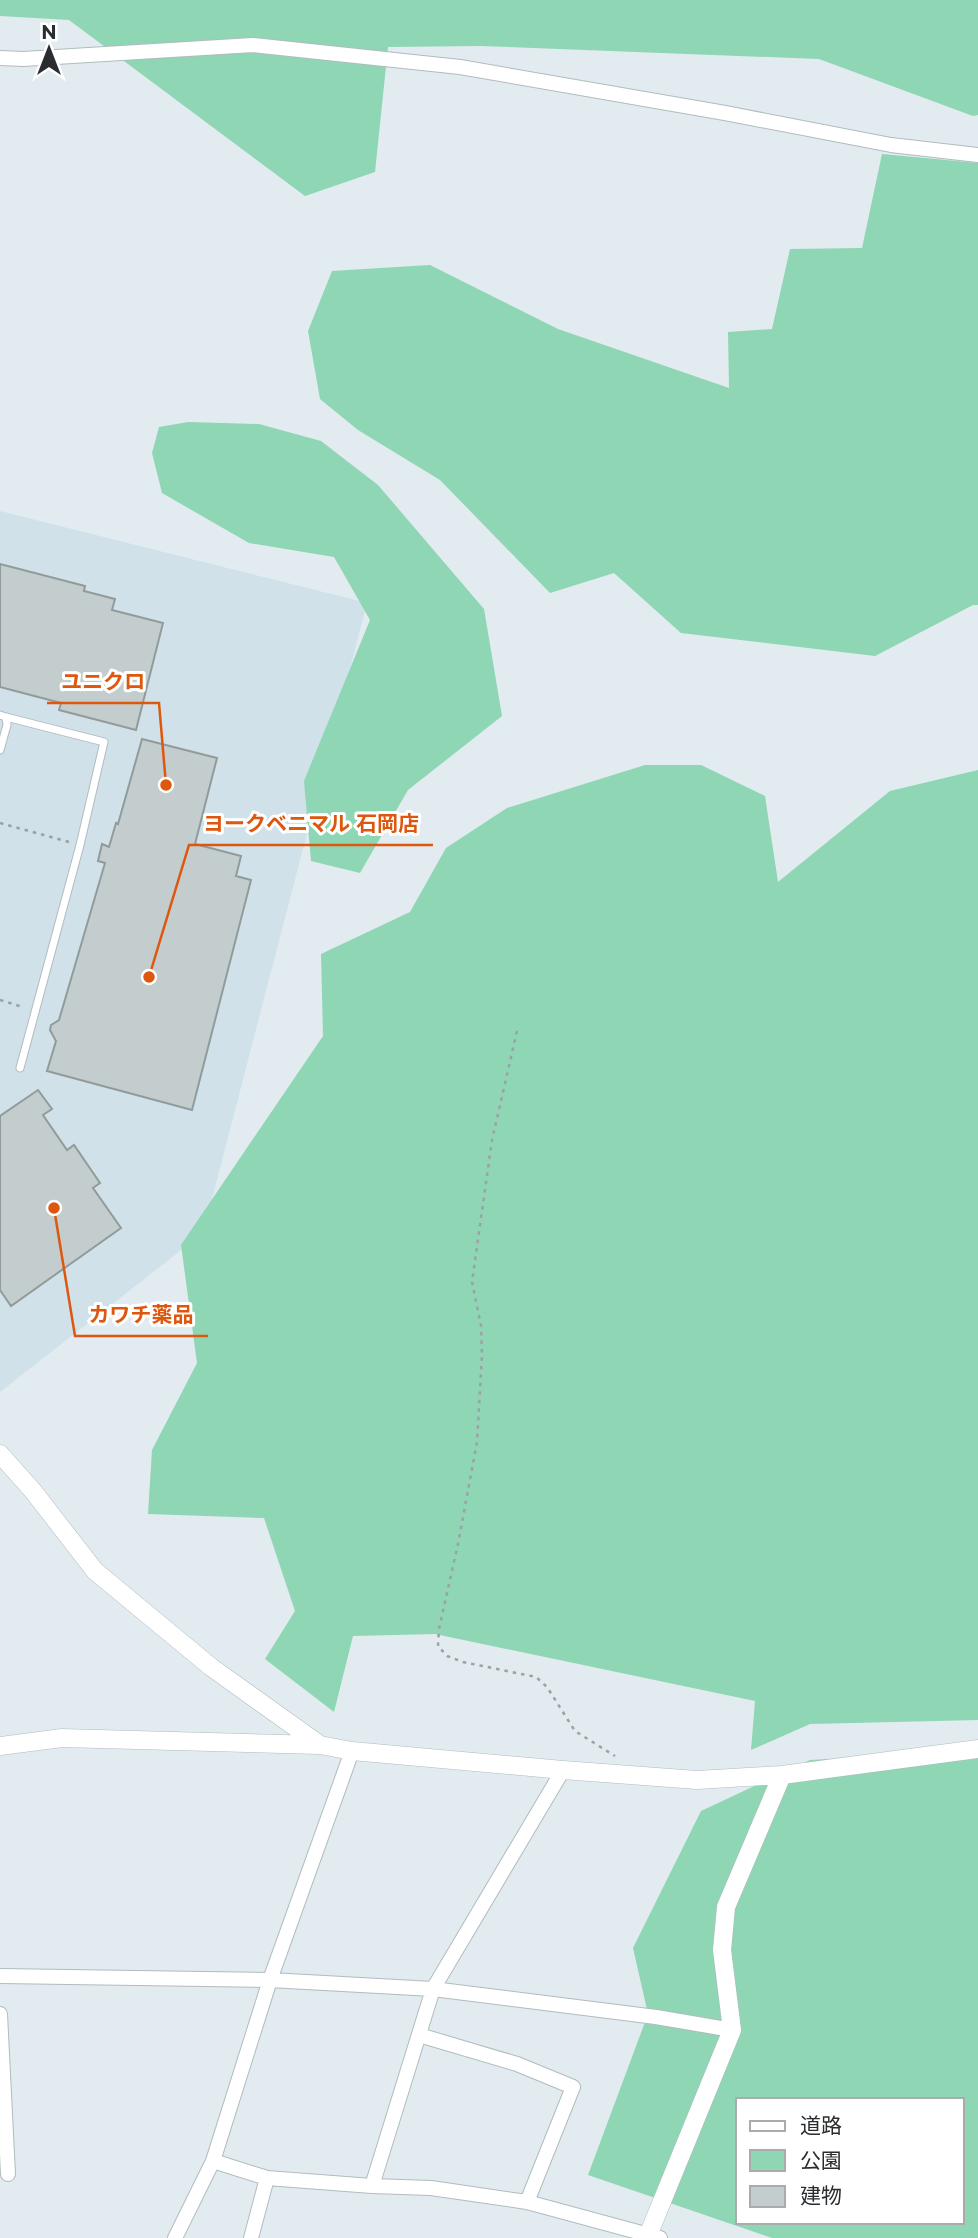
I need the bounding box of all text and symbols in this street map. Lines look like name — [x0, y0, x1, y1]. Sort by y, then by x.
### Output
north arrow — [14, 14, 84, 84]
text: N — [41, 21, 57, 44]
callout: ユニクロ — [47, 661, 159, 703]
text: ユニクロ — [61, 669, 145, 694]
callout: ヨークベニマル 石岡店 — [189, 803, 433, 845]
text: ヨークベニマル 石岡店 — [203, 811, 419, 836]
callout: カワチ薬品 — [75, 1294, 208, 1336]
text: カワチ薬品 — [89, 1302, 194, 1327]
legend — [736, 2098, 964, 2224]
text: 道路 — [800, 2113, 842, 2138]
text: 公園 — [800, 2148, 842, 2173]
text: 建物 — [800, 2183, 842, 2208]

